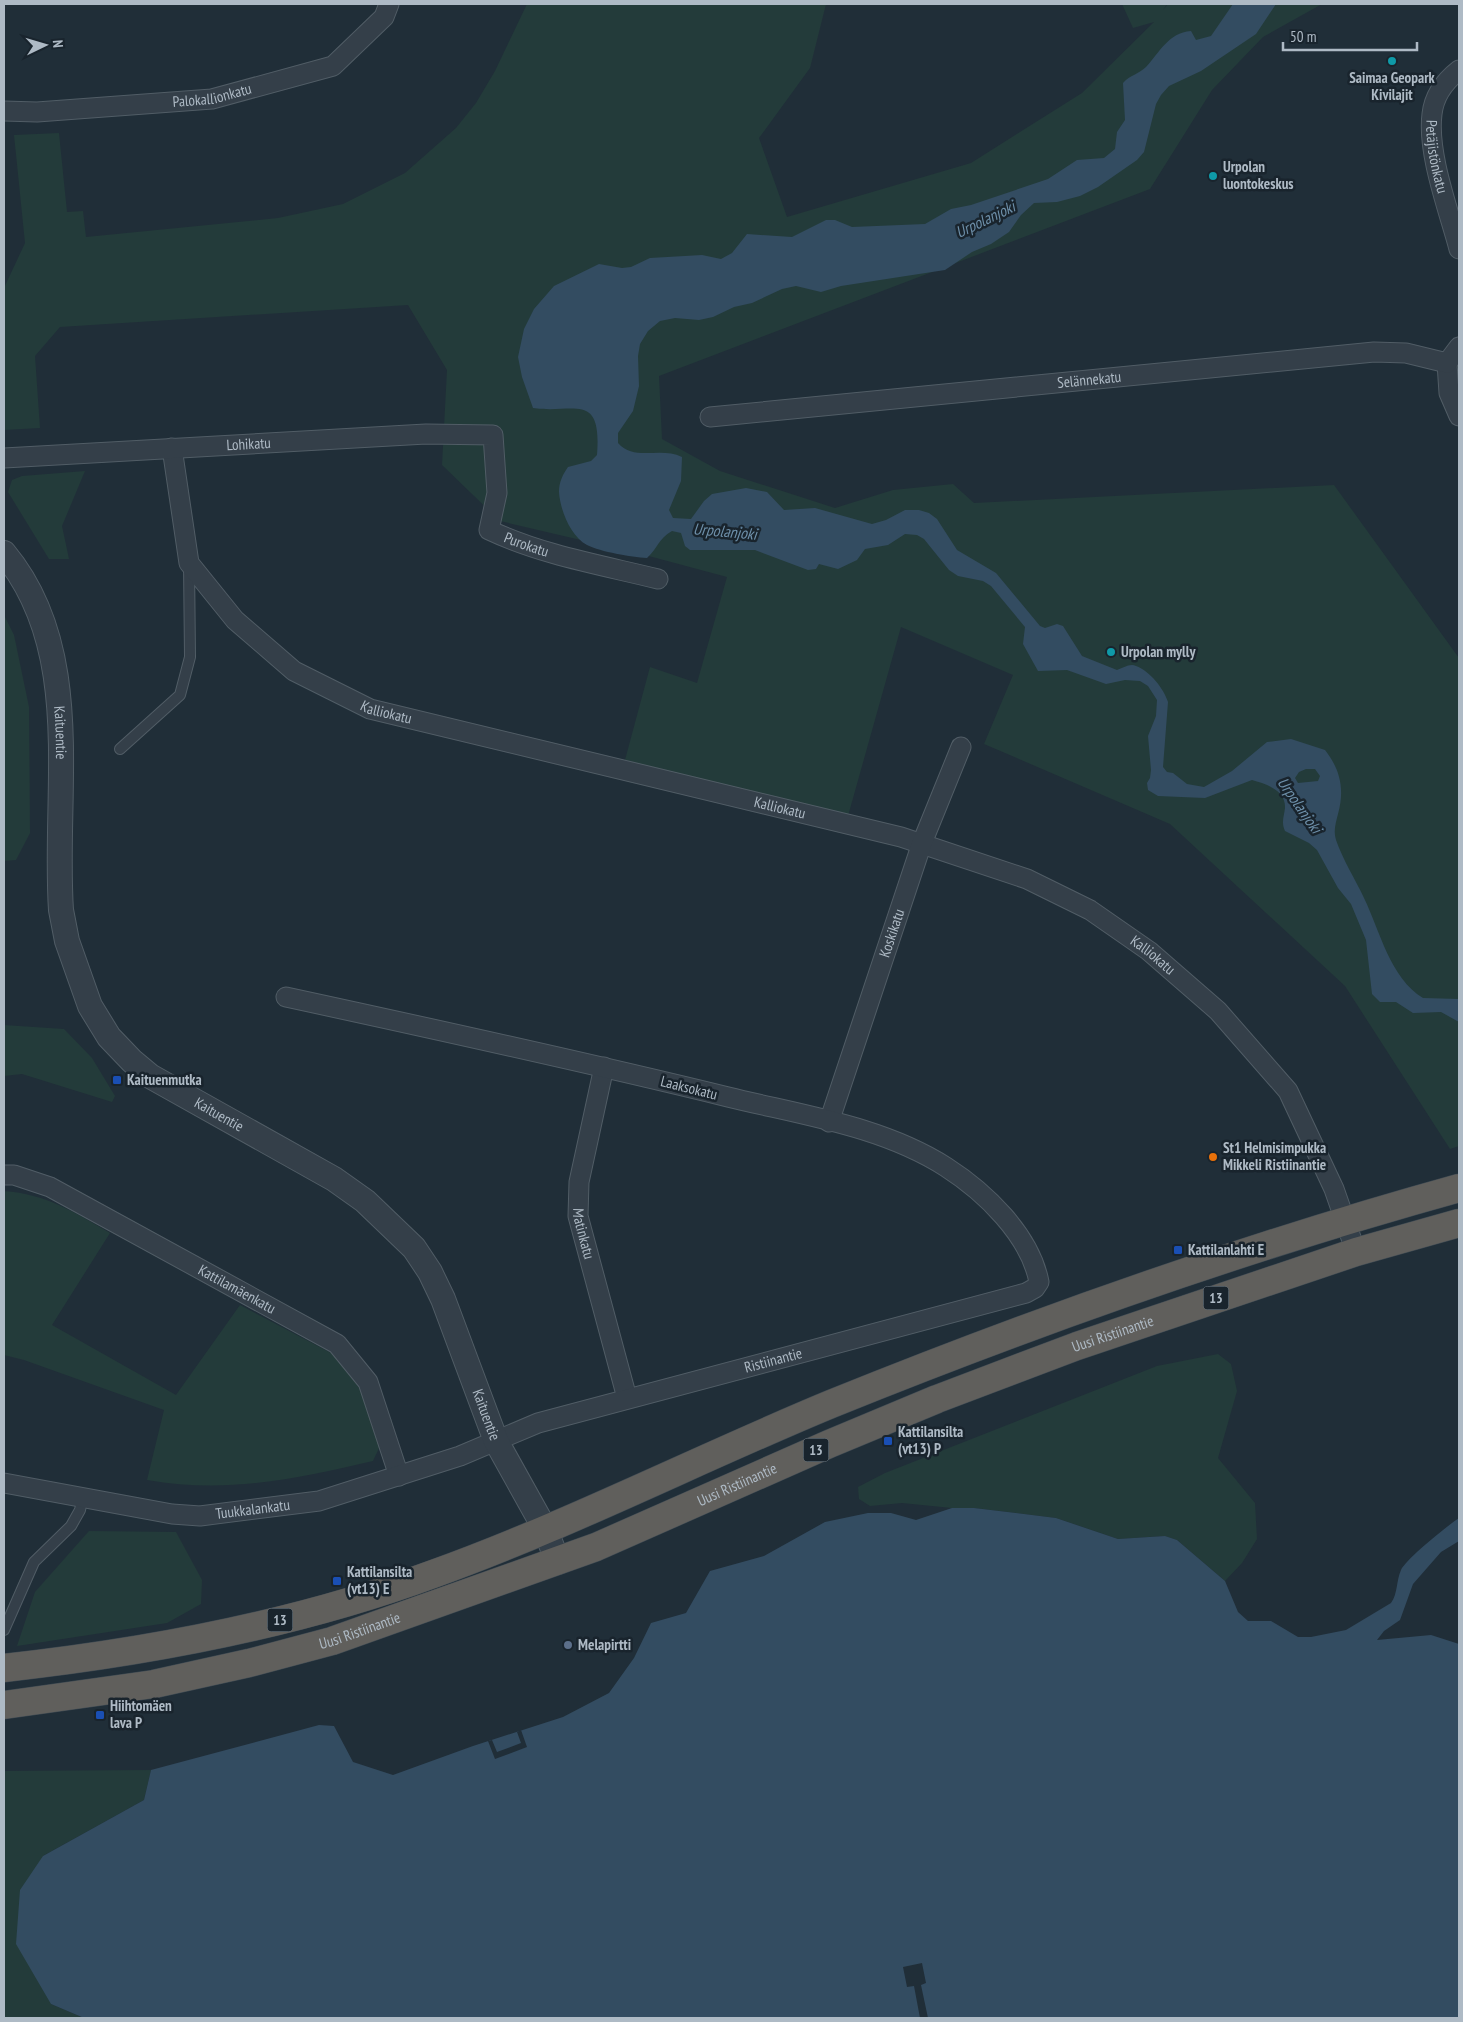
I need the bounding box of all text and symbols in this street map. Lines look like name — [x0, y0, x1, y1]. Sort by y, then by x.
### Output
north arrow — [20, 20, 70, 70]
scale bar — [1283, 20, 1417, 52]
text: 50 m — [1290, 27, 1316, 46]
text: N — [49, 39, 67, 48]
marker: Saimaa Geopark Kivilajit — [1386, 55, 1398, 67]
place label: Saimaa Geopark Kivilajit — [1349, 68, 1436, 104]
street label: Palokallionkatu — [172, 79, 253, 111]
street label: Petäjistönkatu — [1422, 120, 1452, 195]
place label: Urpolan luontokeskus — [1223, 157, 1294, 193]
marker: Urpolan luontokeskus — [1207, 170, 1219, 182]
water label: Urpolanjoki — [952, 195, 1020, 242]
street label: Selännekatu — [1056, 367, 1122, 392]
street label: Lohikatu — [226, 433, 271, 454]
water label: Urpolanjoki — [692, 518, 760, 544]
street label: Purokatu — [501, 528, 551, 561]
place label: Urpolan mylly — [1121, 642, 1196, 661]
marker: Urpolan mylly — [1105, 646, 1117, 658]
street label: Kalliokatu — [357, 696, 414, 728]
street label: Kaituentie — [50, 705, 71, 759]
water label: Urpolanjoki — [1274, 773, 1328, 839]
street label: Kalliokatu — [752, 792, 808, 823]
street label: Koskikatu — [875, 906, 908, 960]
street label: Kalliokatu — [1127, 931, 1179, 979]
place label: Kaituenmutka — [127, 1070, 202, 1089]
street label: Laaksokatu — [659, 1071, 719, 1104]
marker: Kaituenmutka — [111, 1074, 123, 1086]
street label: Kaituentie — [191, 1093, 247, 1136]
place label: St1 Helmisimpukka Mikkeli Ristiinantie — [1223, 1138, 1326, 1174]
marker: St1 Helmisimpukka Mikkeli Ristiinantie — [1207, 1151, 1219, 1163]
street label: Matinkatu — [569, 1208, 599, 1261]
place label: Kattilanlahti E — [1188, 1240, 1264, 1259]
marker: Kattilanlahti E — [1172, 1244, 1184, 1256]
street label: Kattilamäenkatu — [195, 1260, 279, 1318]
road number: 13 — [1204, 1286, 1228, 1310]
street label: Uusi Ristiinantie — [1069, 1311, 1156, 1356]
street label: Ristiinantie — [742, 1343, 804, 1377]
street label: Kaituentie — [468, 1386, 505, 1443]
place label: Kattilansilta (vt13) P — [898, 1422, 963, 1458]
marker: Kattilansilta (vt13) P — [882, 1435, 894, 1447]
road number: 13 — [804, 1438, 828, 1462]
street label: Uusi Ristiinantie — [694, 1458, 779, 1510]
street label: Tuukkalankatu — [214, 1495, 291, 1523]
place label: Kattilansilta (vt13) E — [347, 1562, 412, 1598]
marker: Kattilansilta (vt13) E — [331, 1575, 343, 1587]
street label: Uusi Ristiinantie — [317, 1607, 403, 1653]
road number: 13 — [268, 1608, 292, 1632]
place label: Melapirtti — [578, 1635, 631, 1654]
marker: Melapirtti — [562, 1639, 574, 1651]
place label: Hiihtomäen lava P — [110, 1696, 172, 1732]
marker: Hiihtomäen lava P — [94, 1709, 106, 1721]

